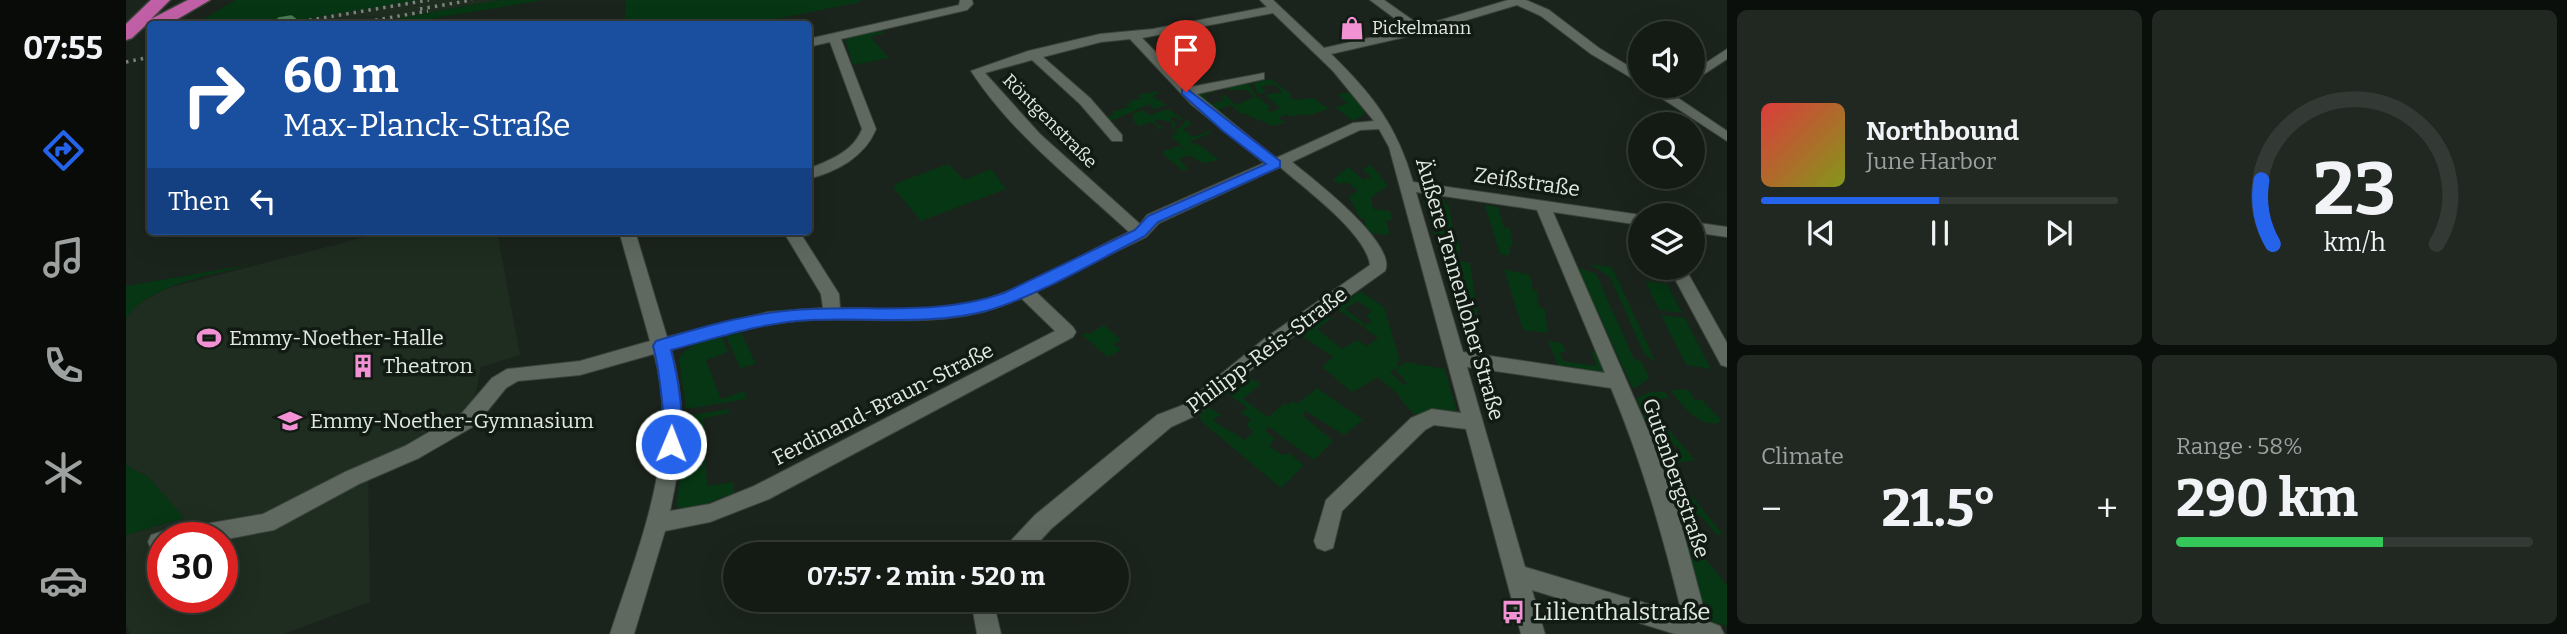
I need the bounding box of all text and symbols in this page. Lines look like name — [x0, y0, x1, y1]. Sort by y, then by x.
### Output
shop icon: Pickelmann — [1338, 14, 1366, 42]
place label: Pickelmann — [1372, 17, 1472, 39]
pin — [1156, 20, 1216, 92]
map controls — [1628, 21, 1705, 280]
button: sound — [1628, 21, 1705, 98]
text: 07:55 — [23, 29, 103, 67]
icon: arrive — [1167, 31, 1205, 69]
text: 60 m — [283, 46, 399, 105]
icon: right — [168, 49, 259, 140]
street label: Röntgenstraße — [998, 69, 1102, 173]
text: Max-Planck-Straße — [283, 106, 571, 144]
button: search — [1628, 112, 1705, 189]
text: Northbound — [1866, 116, 2019, 147]
icon: directions — [39, 126, 88, 175]
text: 23 — [2313, 146, 2396, 233]
text: June Harbor — [1866, 147, 1996, 175]
street label: Äußere Tennenloher Straße — [1410, 155, 1510, 423]
street label: Zeißstraße — [1472, 162, 1582, 202]
icon: left — [244, 182, 282, 220]
text: Then — [168, 186, 230, 217]
button: layers — [1628, 203, 1705, 280]
icon: previous — [1802, 214, 1840, 252]
icon: pause — [1921, 214, 1959, 252]
icon: next — [2040, 214, 2078, 252]
text: km/h — [2324, 228, 2386, 258]
icon: music — [39, 233, 88, 282]
street label: Philipp-Reis-Straße — [1182, 281, 1352, 419]
sports icon: Emmy-Noether-Halle — [195, 324, 223, 352]
place label: Emmy-Noether-Halle — [229, 325, 444, 351]
street label: Ferdinand-Braun-Straße — [768, 337, 998, 471]
icon: phone — [39, 341, 88, 390]
building icon: Theatron — [349, 352, 377, 380]
place label: Theatron — [383, 353, 473, 379]
street label: Gutenbergstraße — [1637, 395, 1715, 561]
school or university icon: Emmy-Noether-Gymnasium — [276, 407, 304, 435]
position arrow — [634, 407, 708, 481]
place label: Emmy-Noether-Gymnasium — [310, 408, 594, 434]
text: Range · 58% — [2176, 432, 2303, 460]
text: Climate — [1761, 442, 1844, 470]
icon: climate — [39, 448, 88, 497]
text: 290 km — [2176, 467, 2358, 530]
text: 21.5° — [1882, 477, 1997, 540]
text: − — [1761, 486, 1782, 532]
text: + — [2096, 486, 2118, 532]
speed limit sign: 30 — [147, 522, 238, 613]
icon: car — [39, 556, 88, 605]
text: 07:57 · 2 min · 520 m — [807, 561, 1045, 592]
bus stop icon: Lilienthalstraße — [1499, 598, 1527, 626]
place label: Lilienthalstraße — [1533, 598, 1710, 626]

